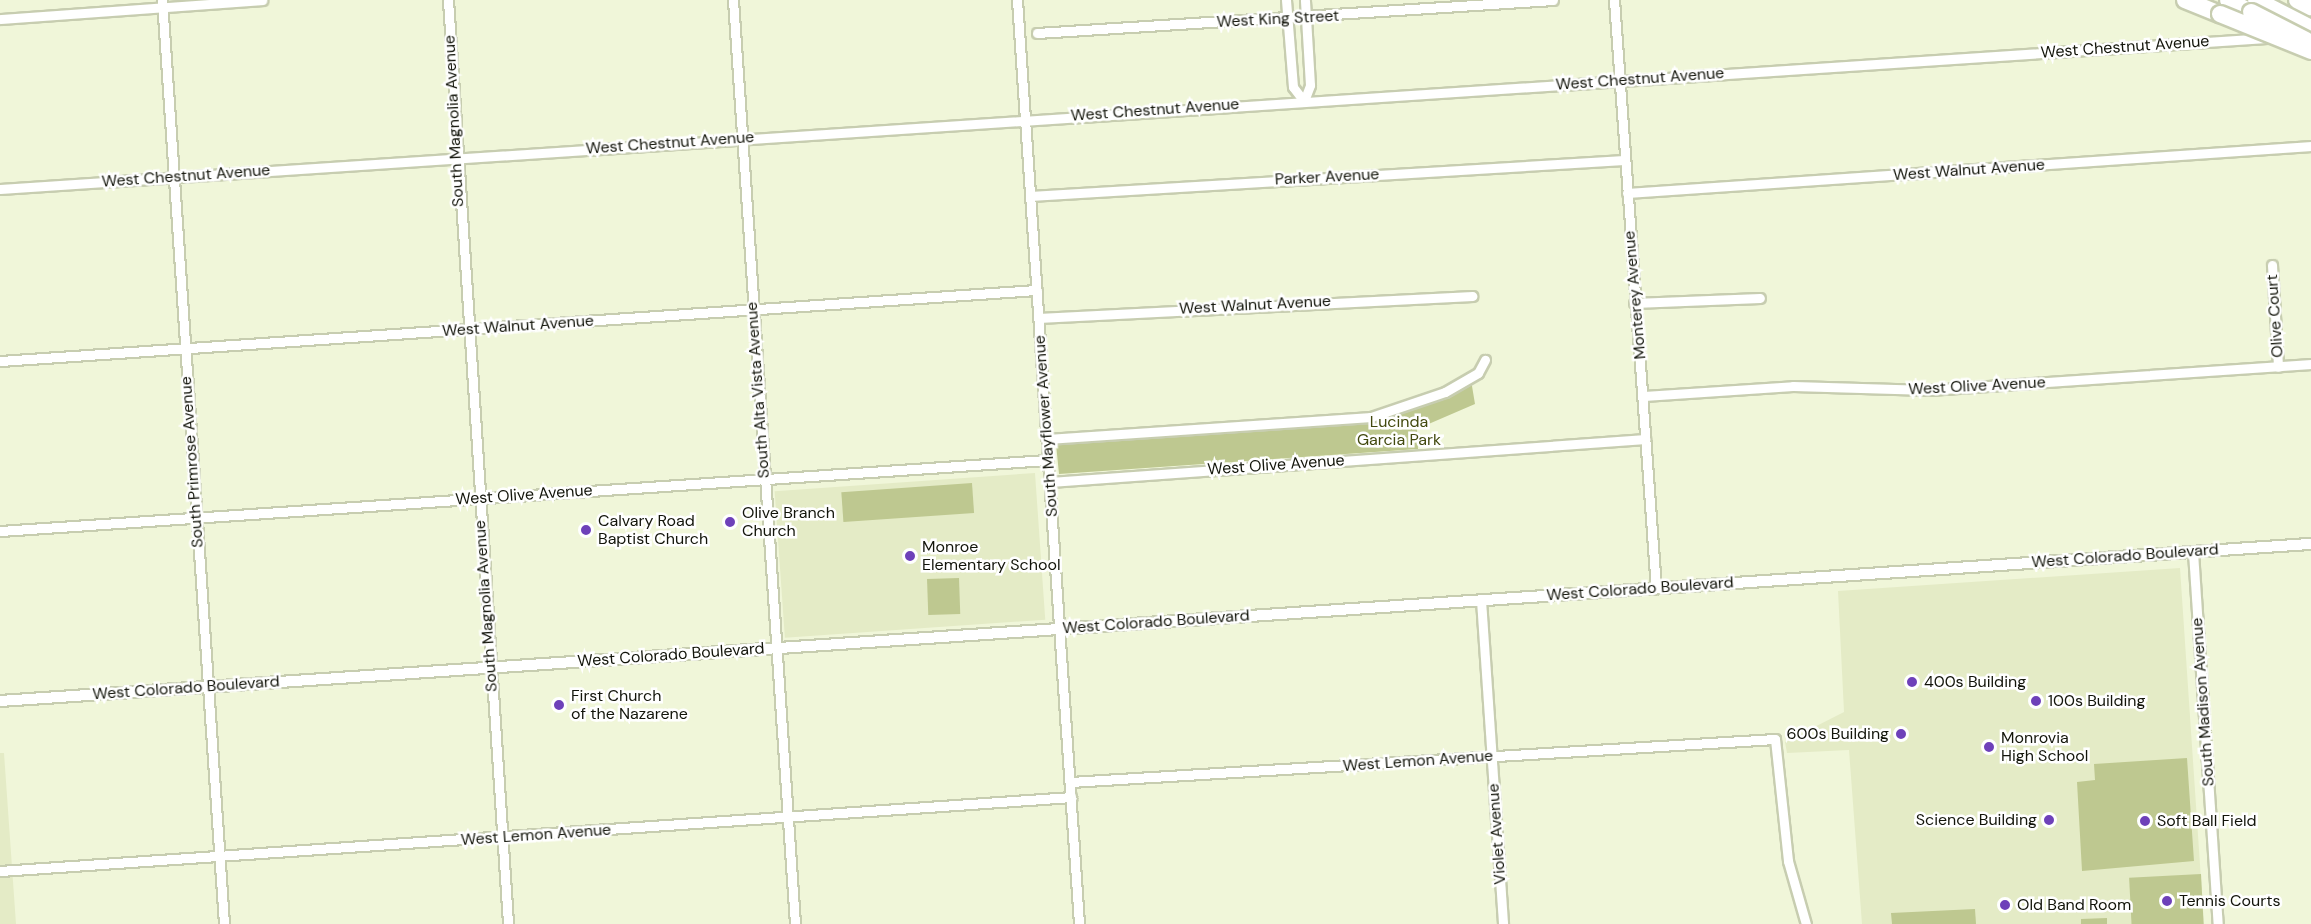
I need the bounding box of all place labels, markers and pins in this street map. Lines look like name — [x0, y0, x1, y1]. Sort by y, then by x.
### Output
place label: Olive Branch Church — [742, 503, 835, 541]
place label: Calvary Road Baptist Church — [598, 511, 708, 549]
marker: Olive Branch Church — [723, 515, 737, 529]
marker: Calvary Road Baptist Church — [579, 523, 593, 537]
place label: Monroe Elementary School — [922, 537, 1060, 575]
marker: Monroe Elementary School — [903, 549, 917, 563]
place label: 400s Building — [1924, 672, 2026, 692]
marker: 400s Building — [1905, 675, 1919, 689]
place label: First Church of the Nazarene — [571, 686, 688, 724]
place label: 100s Building — [2048, 691, 2145, 711]
marker: 100s Building — [2029, 694, 2043, 708]
marker: First Church of the Nazarene — [552, 698, 566, 712]
place label: 600s Building — [1787, 724, 1889, 744]
marker: 600s Building — [1894, 727, 1908, 741]
place label: Monrovia High School — [2001, 728, 2088, 766]
marker: Monrovia High School — [1982, 740, 1996, 754]
place label: Science Building — [1916, 810, 2037, 830]
place label: Soft Ball Field — [2157, 811, 2257, 831]
marker: Science Building — [2042, 813, 2056, 827]
marker: Soft Ball Field — [2138, 814, 2152, 828]
place label: Tennis Courts — [2179, 891, 2280, 911]
marker: Tennis Courts — [2160, 894, 2174, 908]
place label: Old Band Room — [2017, 895, 2131, 915]
marker: Old Band Room — [1998, 898, 2012, 912]

